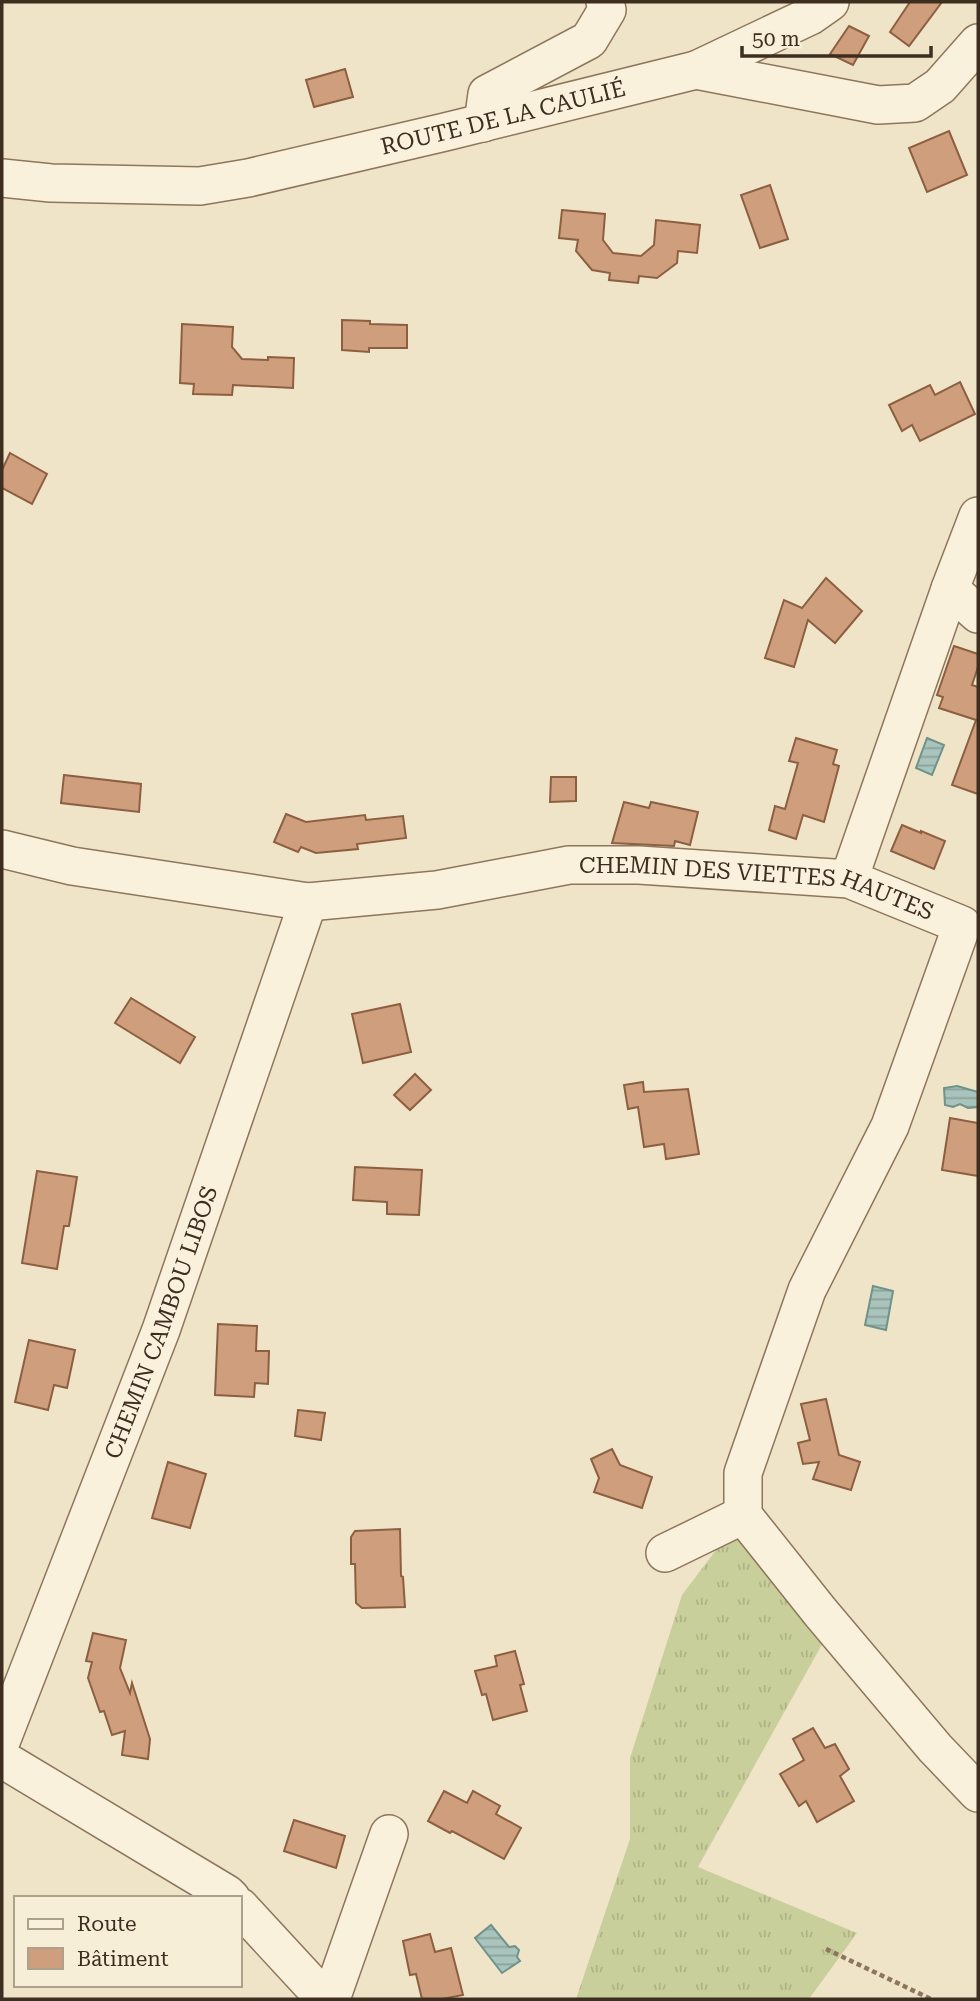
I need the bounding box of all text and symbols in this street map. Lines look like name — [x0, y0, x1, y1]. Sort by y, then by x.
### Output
scale bar — [742, 14, 931, 58]
text: 50 m — [752, 27, 800, 51]
street label: ROUTE DE LA CAULIÉ — [378, 74, 628, 160]
street label: CHEMIN DES VIETTES HAUTES — [579, 851, 938, 926]
street label: CHEMIN CAMBOU LIBOS — [99, 1182, 223, 1463]
legend — [14, 1896, 242, 1987]
text: Route — [77, 1912, 136, 1936]
text: Bâtiment — [77, 1947, 169, 1971]

